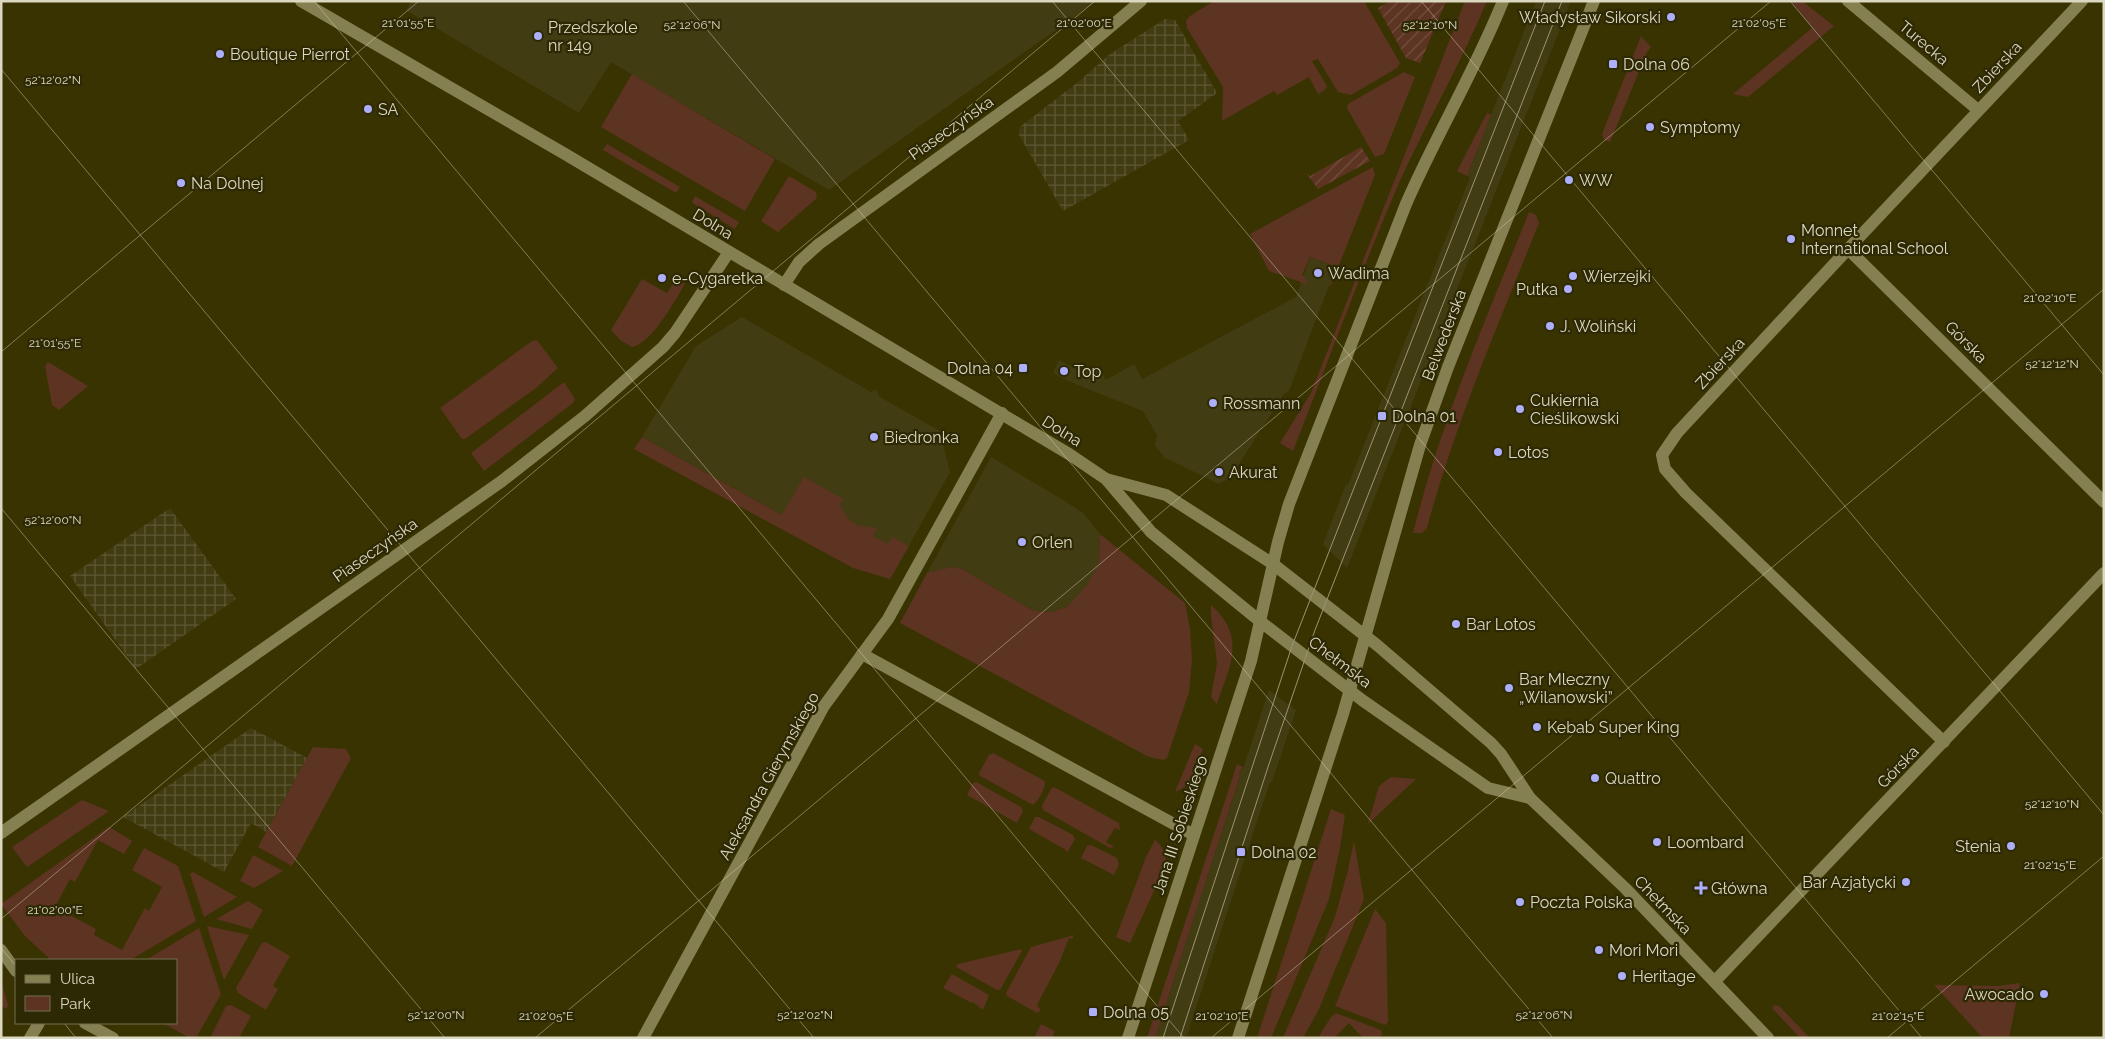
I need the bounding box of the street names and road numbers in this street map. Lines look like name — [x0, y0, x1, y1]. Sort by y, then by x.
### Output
street label: Turecka — [1895, 17, 1953, 69]
street label: Zbierska — [1968, 37, 2026, 97]
street label: Piaseczyńska — [905, 92, 997, 164]
street label: Dolna — [690, 205, 736, 243]
street label: Belwederska — [1418, 287, 1470, 383]
street label: Górska — [1941, 317, 1991, 367]
street label: Zbierska — [1691, 333, 1749, 393]
street label: Dolna — [1039, 411, 1085, 451]
street label: Piaseczyńska — [329, 514, 421, 586]
street label: Chełmska — [1305, 632, 1375, 692]
street label: Aleksandra Gierymskiego — [715, 689, 823, 863]
street label: Górska — [1873, 742, 1923, 792]
street label: Jana III Sobieskiego — [1149, 753, 1211, 897]
street label: Chełmska — [1630, 872, 1696, 938]

